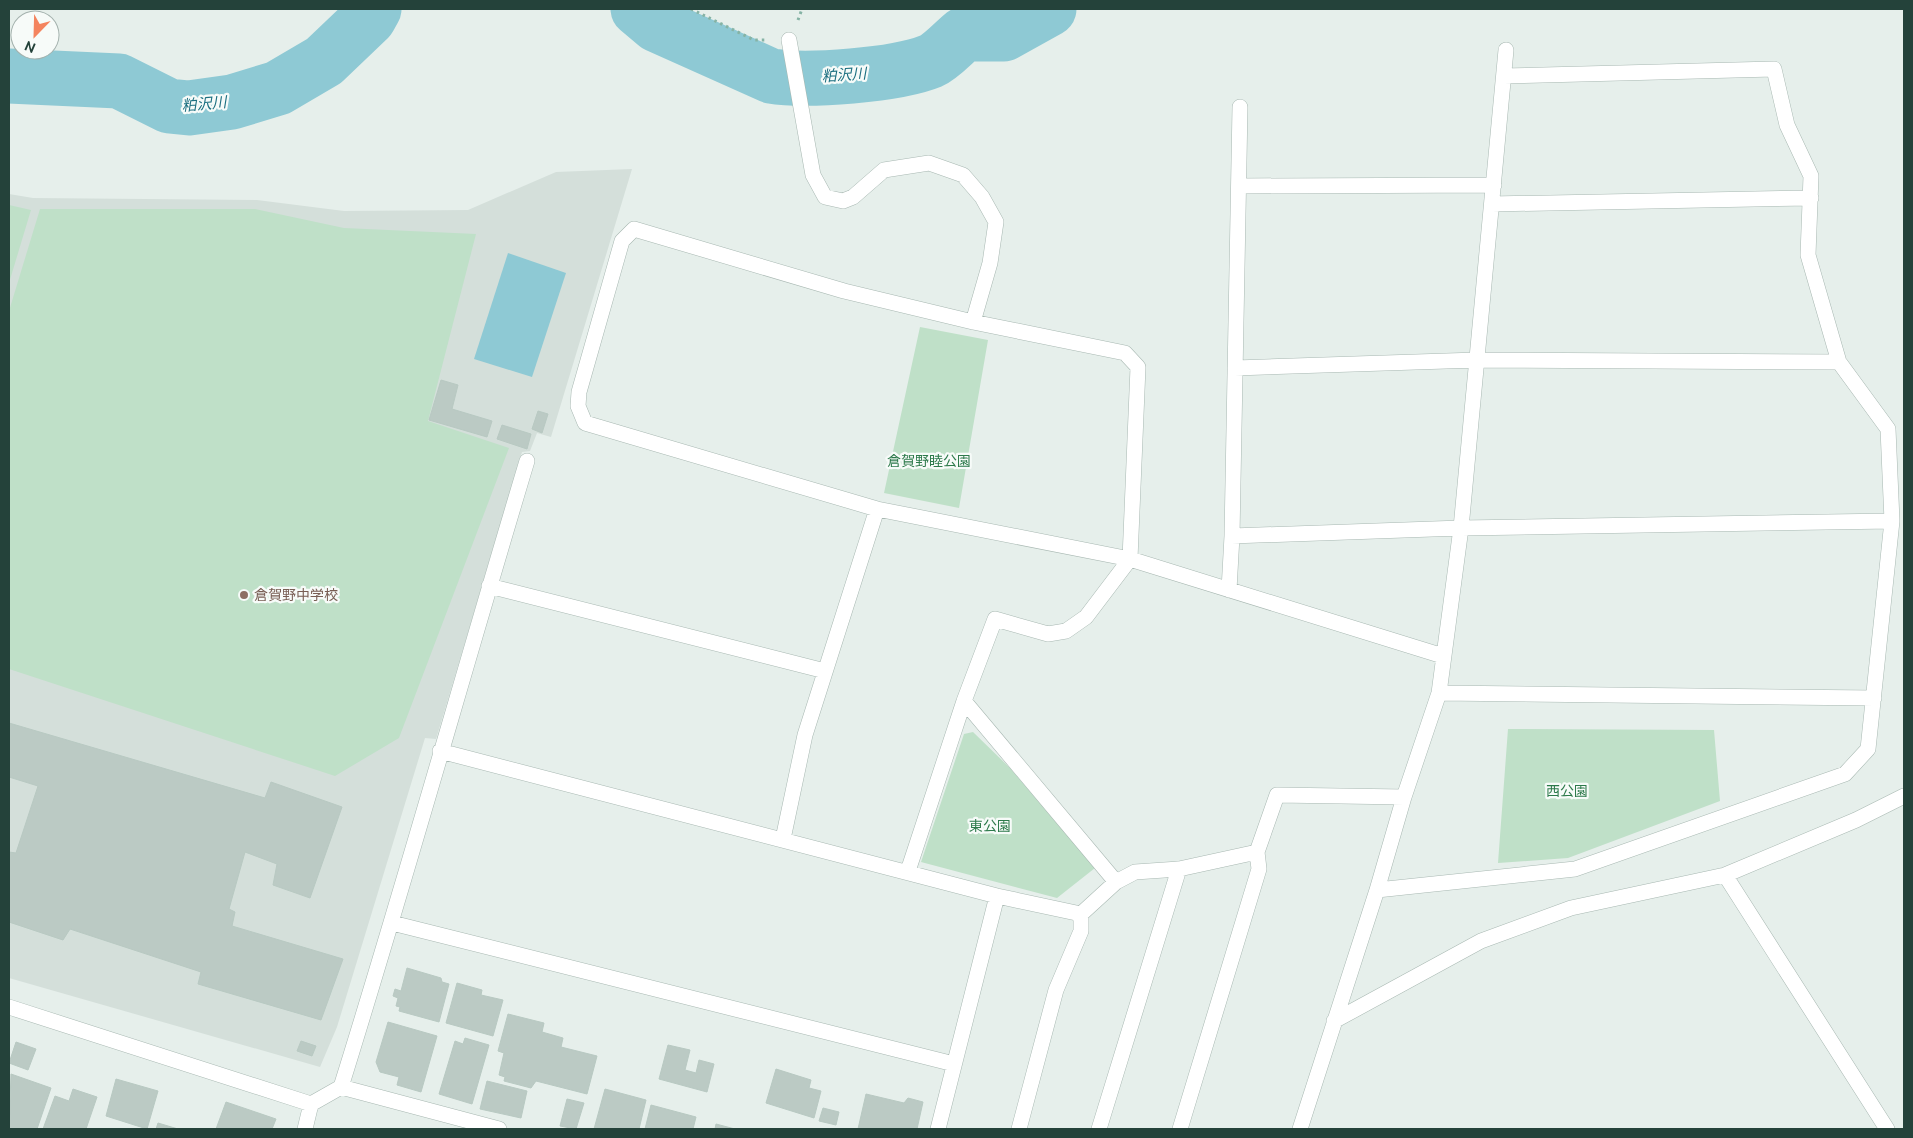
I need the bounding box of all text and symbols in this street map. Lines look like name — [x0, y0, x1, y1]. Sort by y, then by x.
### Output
north arrow — [10, 10, 60, 60]
text: N — [22, 38, 38, 56]
water label: 粕沢川 — [821, 64, 869, 85]
water label: 粕沢川 — [181, 93, 229, 114]
park label: 倉賀野睦公園 — [887, 453, 971, 469]
place label: 倉賀野中学校 — [254, 587, 338, 603]
marker: 倉賀野中学校 — [238, 589, 250, 601]
park label: 西公園 — [1546, 783, 1588, 799]
park label: 東公園 — [969, 818, 1011, 834]

